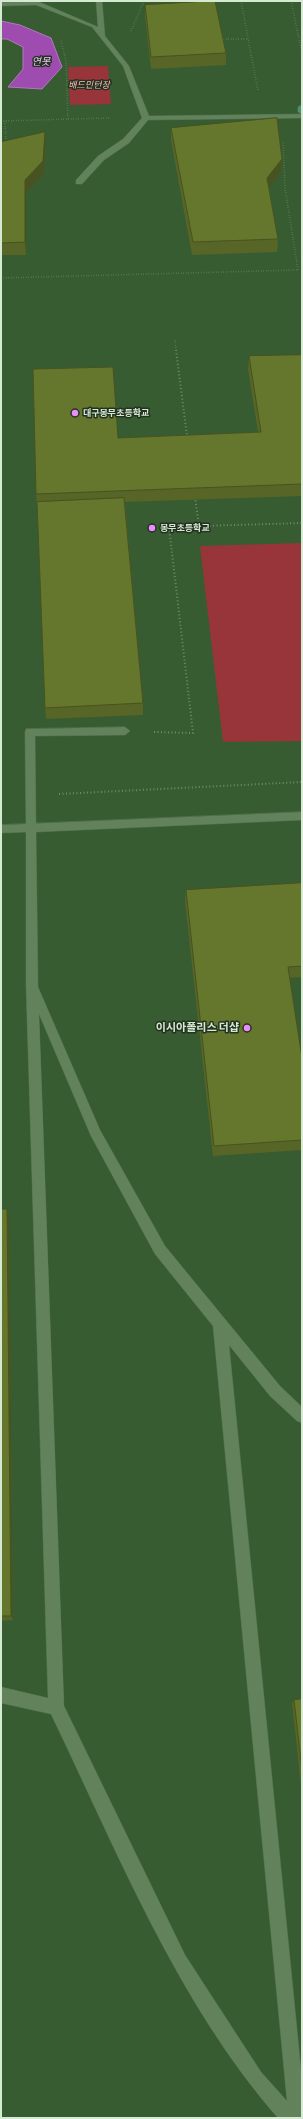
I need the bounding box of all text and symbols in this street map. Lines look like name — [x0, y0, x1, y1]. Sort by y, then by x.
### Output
water label: 연못 — [32, 56, 50, 68]
park label: 배드민턴장 — [68, 80, 110, 90]
marker: 대구봉무초등학교 — [70, 408, 80, 418]
place label: 대구봉무초등학교 — [83, 408, 149, 418]
marker: 봉무초등학교 — [147, 523, 157, 533]
place label: 봉무초등학교 — [160, 523, 210, 533]
place label: 이시아폴리스 더샵 — [156, 1021, 239, 1035]
marker: 이시아폴리스 더샵 — [242, 1023, 252, 1033]

